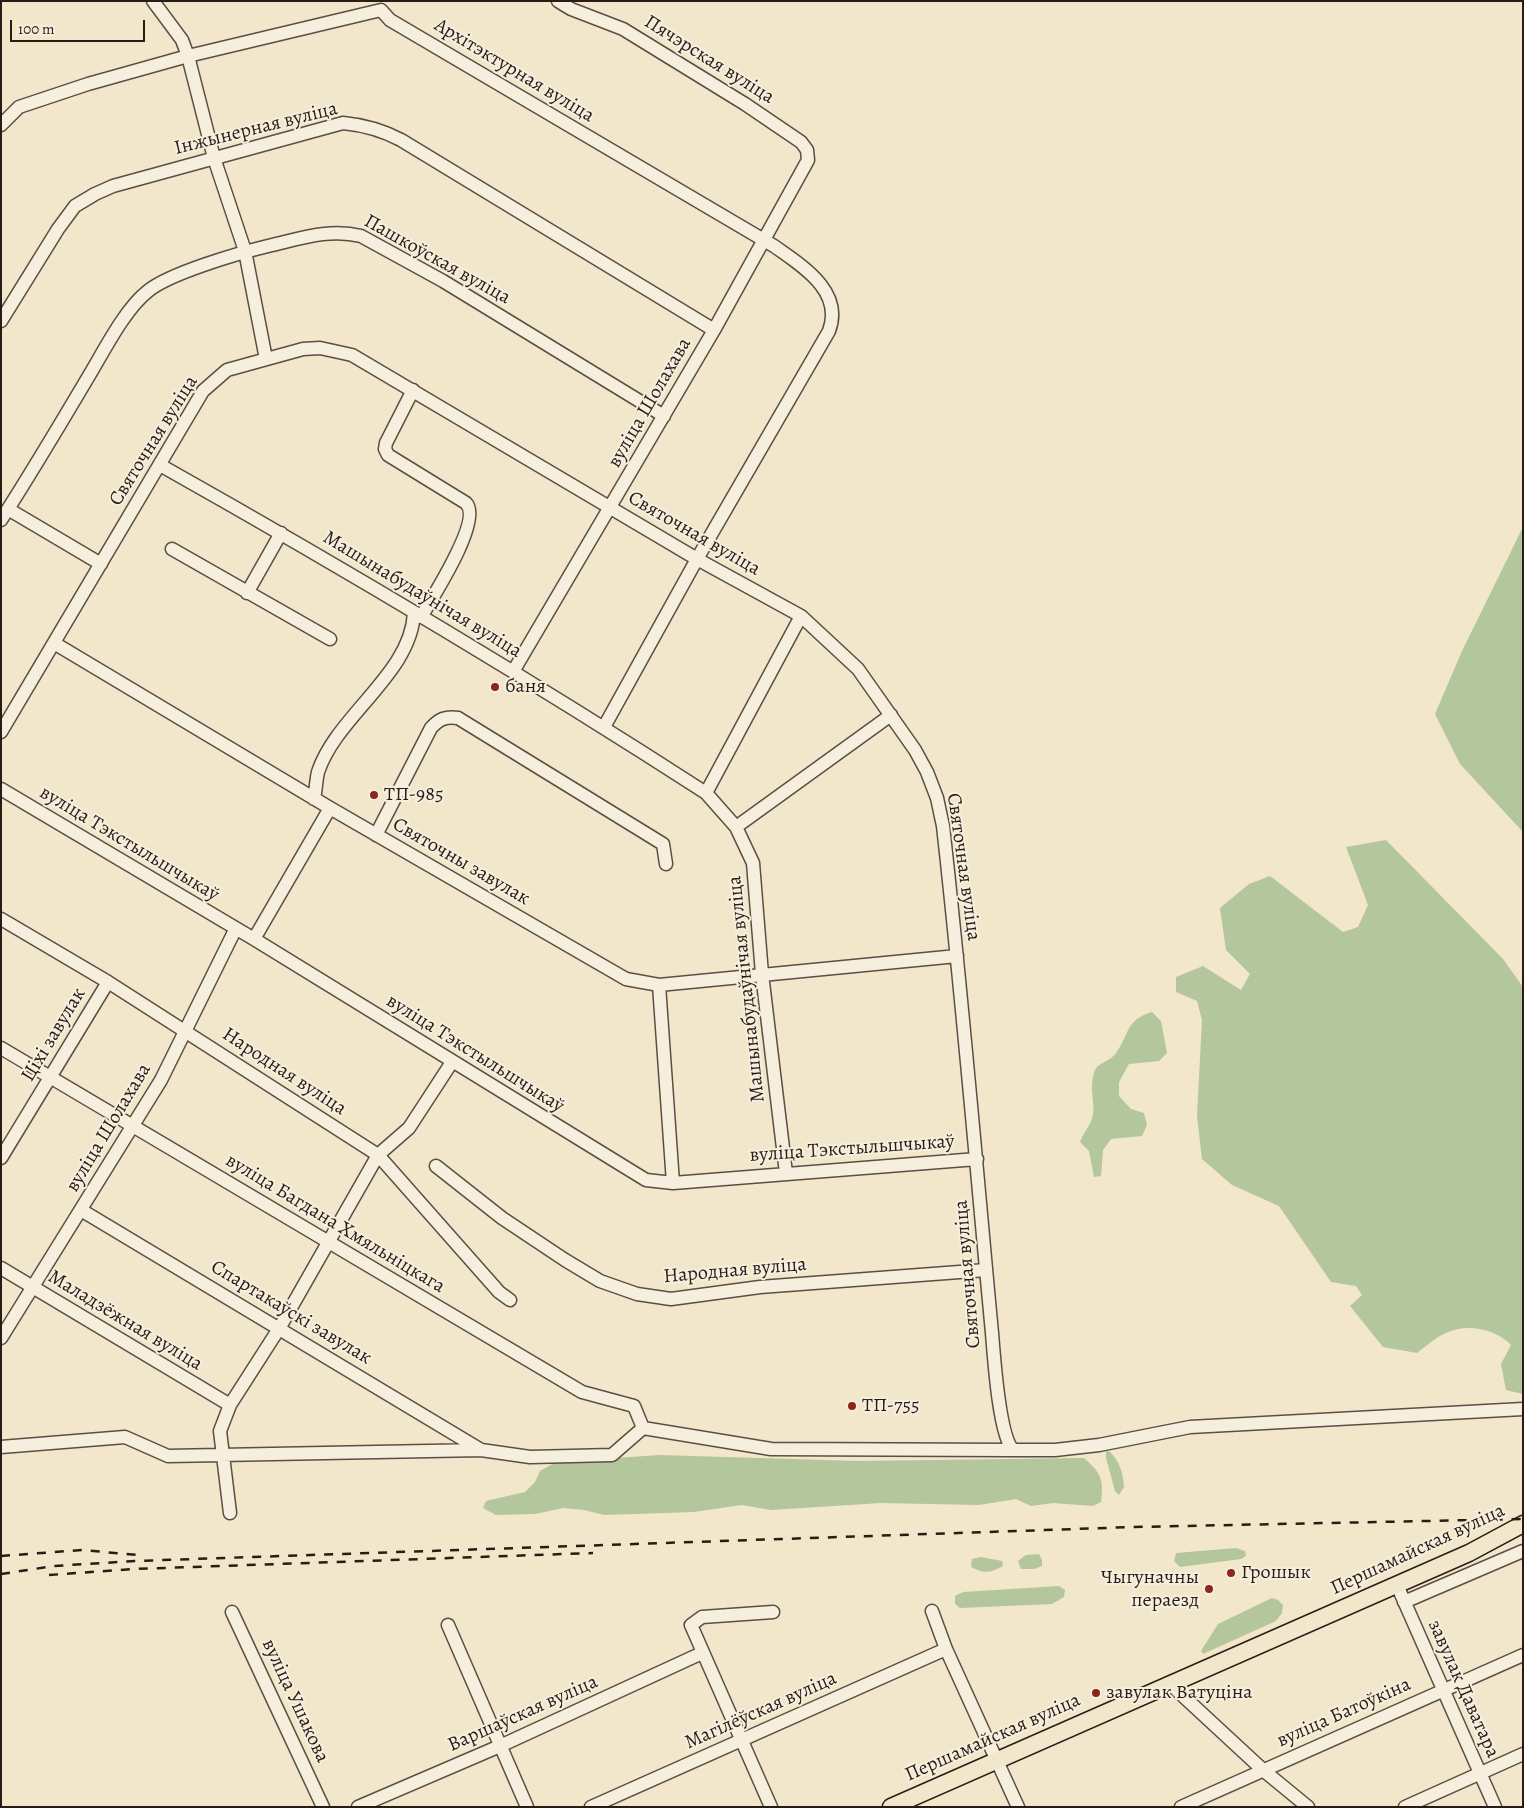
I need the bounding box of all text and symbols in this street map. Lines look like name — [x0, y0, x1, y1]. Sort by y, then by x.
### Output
scale bar — [12, 10, 148, 42]
street label: Пячэрская вуліца — [639, 10, 779, 110]
street label: Архітэктурная вуліца — [430, 14, 598, 128]
text: 100 m — [18, 19, 55, 39]
street label: Інжынерная вуліца — [172, 97, 340, 161]
street label: Пашкоўская вуліца — [360, 210, 514, 310]
street label: вуліца Шолахава — [603, 334, 697, 472]
street label: Святочная вуліца — [104, 372, 204, 510]
street label: Святочная вуліца — [624, 486, 764, 582]
street label: Машынабудаўнічая вуліца — [318, 526, 526, 664]
place label: баня — [505, 675, 546, 699]
marker: баня — [489, 681, 501, 693]
street label: вуліца Тэкстыльшчыкаў — [35, 781, 223, 907]
place label: ТП-985 — [384, 783, 444, 807]
marker: ТП-985 — [368, 789, 380, 801]
street label: Святочная вуліца — [941, 792, 985, 942]
street label: Святочны завулак — [388, 813, 534, 911]
street label: Машынабудаўнічая вуліца — [723, 875, 771, 1103]
street label: Ціхі завулак — [17, 984, 91, 1086]
street label: вуліца Тэкстыльшчыкаў — [382, 989, 568, 1119]
street label: Народная вуліца — [217, 1023, 351, 1121]
street label: вуліца Шолахава — [61, 1059, 157, 1197]
street label: вуліца Тэкстыльшчыкаў — [749, 1130, 955, 1168]
street label: вуліца Багдана Хмяльніцкага — [221, 1149, 449, 1299]
street label: Святочная вуліца — [950, 1199, 986, 1349]
street label: Народная вуліца — [663, 1253, 807, 1289]
street label: Спартакаўскі завулак — [206, 1255, 376, 1371]
street label: Маладзёжная вуліца — [43, 1265, 207, 1377]
place label: ТП-755 — [862, 1394, 920, 1418]
marker: ТП-755 — [846, 1400, 858, 1412]
street label: Першамайская вуліца — [1327, 1499, 1509, 1601]
place label: Грошык — [1241, 1561, 1311, 1585]
place label: Чыгуначны пераезд — [1101, 1566, 1199, 1613]
marker: Грошык — [1225, 1567, 1237, 1579]
marker: Чыгуначны пераезд — [1203, 1583, 1215, 1595]
street label: завулак Даватара — [1422, 1616, 1504, 1762]
street label: вуліца Ушакова — [256, 1635, 334, 1767]
street label: Магілёўская вуліца — [681, 1667, 841, 1755]
street label: Варшаўская вуліца — [444, 1670, 602, 1758]
street label: вуліца Батоўкіна — [1273, 1673, 1415, 1753]
place label: завулак Ватуціна — [1106, 1681, 1253, 1705]
marker: завулак Ватуціна — [1090, 1687, 1102, 1699]
street label: Першамайская вуліца — [902, 1689, 1084, 1787]

